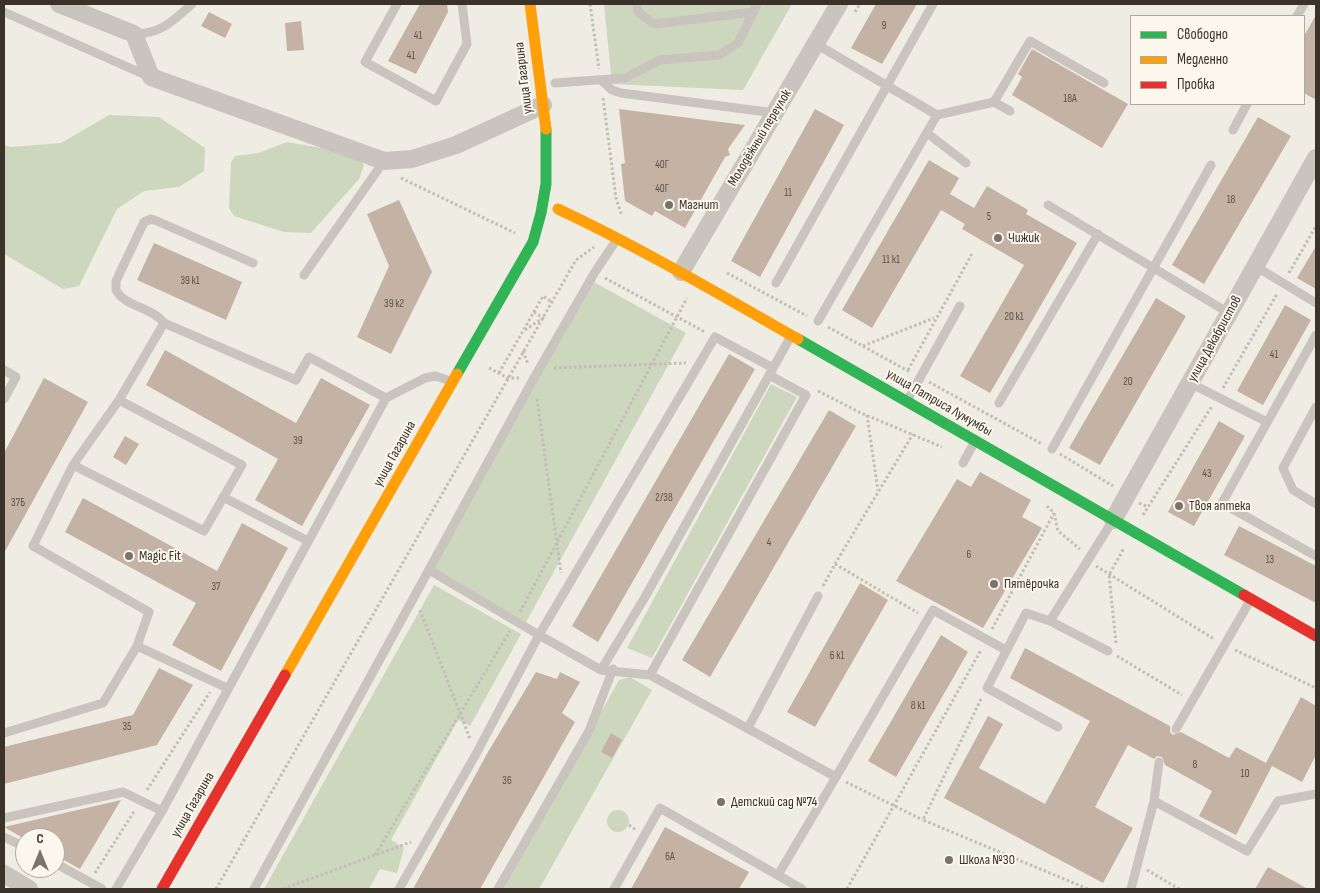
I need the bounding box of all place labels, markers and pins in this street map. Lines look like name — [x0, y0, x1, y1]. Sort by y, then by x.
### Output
place label: Магнит — [679, 197, 719, 213]
marker: Магнит — [663, 199, 675, 211]
place label: Чижик — [1008, 230, 1039, 246]
marker: Чижик — [992, 232, 1004, 244]
place label: Твоя аптека — [1189, 498, 1251, 514]
marker: Твоя аптека — [1173, 500, 1185, 512]
place label: Magic Fit — [139, 548, 181, 564]
marker: Magic Fit — [123, 550, 135, 562]
place label: Пятёрочка — [1004, 576, 1059, 592]
marker: Пятёрочка — [988, 578, 1000, 590]
place label: Детский сад №74 — [731, 794, 817, 810]
marker: Детский сад №74 — [715, 796, 727, 808]
place label: Школа №30 — [959, 852, 1015, 868]
marker: Школа №30 — [943, 854, 955, 866]

